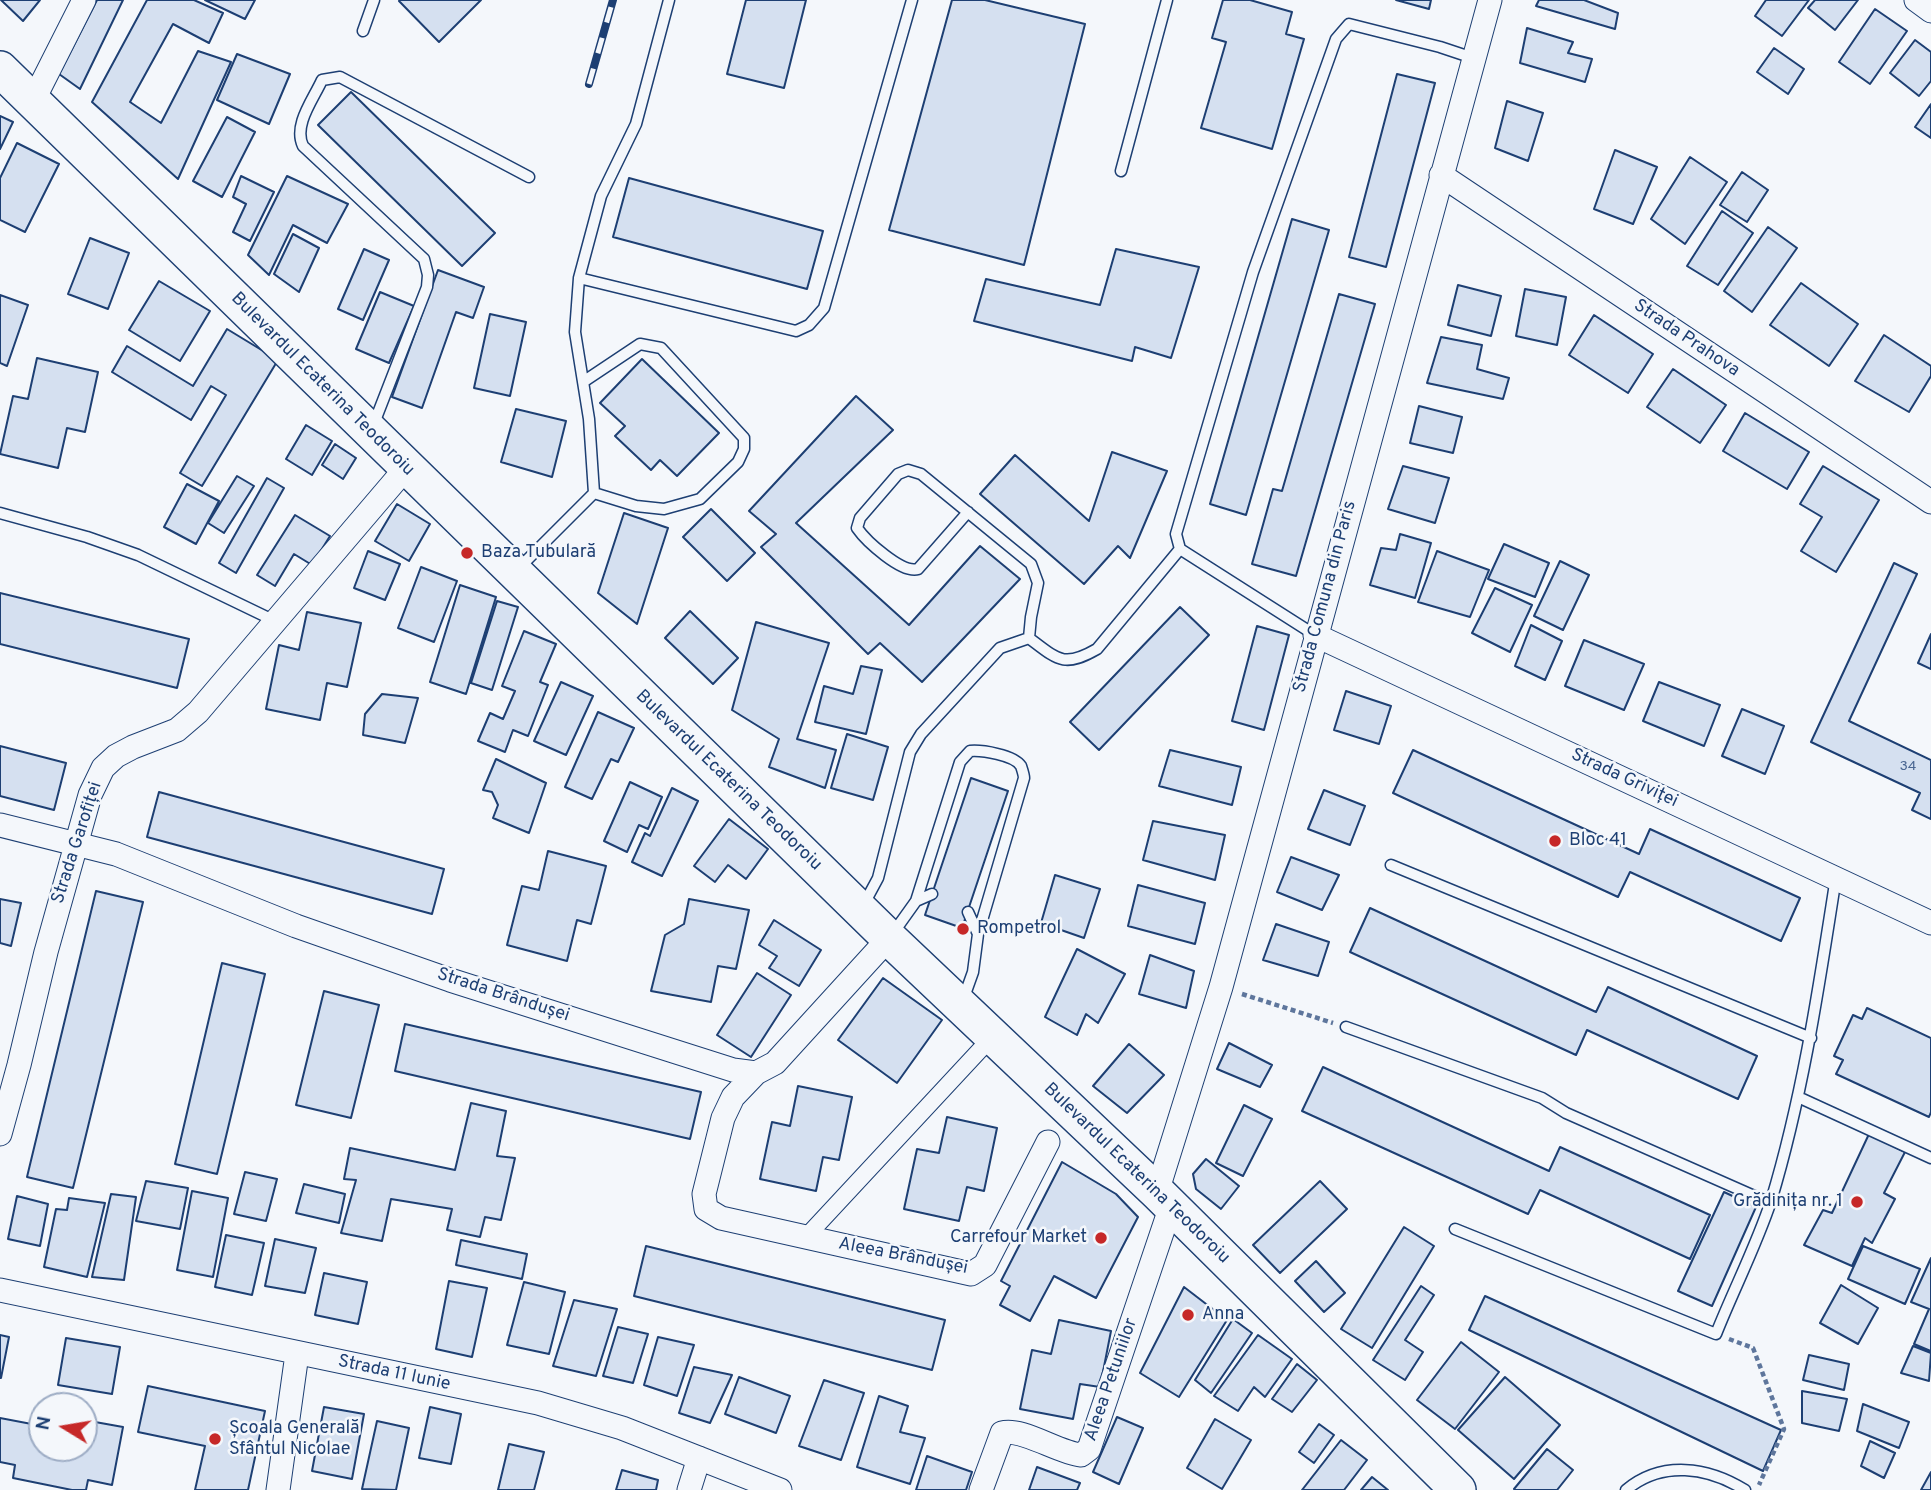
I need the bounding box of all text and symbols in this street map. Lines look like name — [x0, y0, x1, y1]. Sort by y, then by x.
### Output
street label: Bulevardul Ecaterina Teodoroiu — [226, 289, 418, 481]
street label: Strada Prahova — [1629, 296, 1743, 382]
street label: Strada Comuna din Paris — [1290, 499, 1362, 695]
place label: Baza Tubulară — [481, 542, 596, 564]
marker: Baza Tubulară — [459, 545, 475, 561]
street label: Bulevardul Ecaterina Teodoroiu — [630, 686, 826, 876]
street label: Strada Griviței — [1567, 745, 1681, 813]
house number: 34 — [1899, 759, 1917, 775]
street label: Strada Garofiței — [48, 779, 108, 907]
place label: Bloc 41 — [1569, 830, 1627, 852]
marker: Bloc 41 — [1547, 833, 1563, 849]
place label: Rompetrol — [977, 918, 1061, 940]
marker: Rompetrol — [955, 921, 971, 937]
street label: Strada Brândușei — [434, 964, 572, 1028]
street label: Bulevardul Ecaterina Teodoroiu — [1038, 1079, 1234, 1269]
place label: Grădinița nr. 1 — [1733, 1191, 1843, 1213]
marker: Grădinița nr. 1 — [1849, 1194, 1865, 1210]
place label: Carrefour Market — [950, 1227, 1087, 1249]
marker: Carrefour Market — [1093, 1230, 1109, 1246]
street label: Aleea Brândușei — [836, 1234, 970, 1280]
place label: Anna — [1202, 1304, 1244, 1326]
marker: Anna — [1180, 1307, 1196, 1323]
street label: Aleea Petuniilor — [1081, 1316, 1143, 1444]
street label: Strada 11 Iunie — [336, 1352, 452, 1396]
north arrow — [28, 1392, 98, 1462]
text: N — [31, 1414, 57, 1432]
place label: Școala Generală Sfântul Nicolae — [229, 1418, 360, 1460]
marker: Școala Generală Sfântul Nicolae — [207, 1431, 223, 1447]

